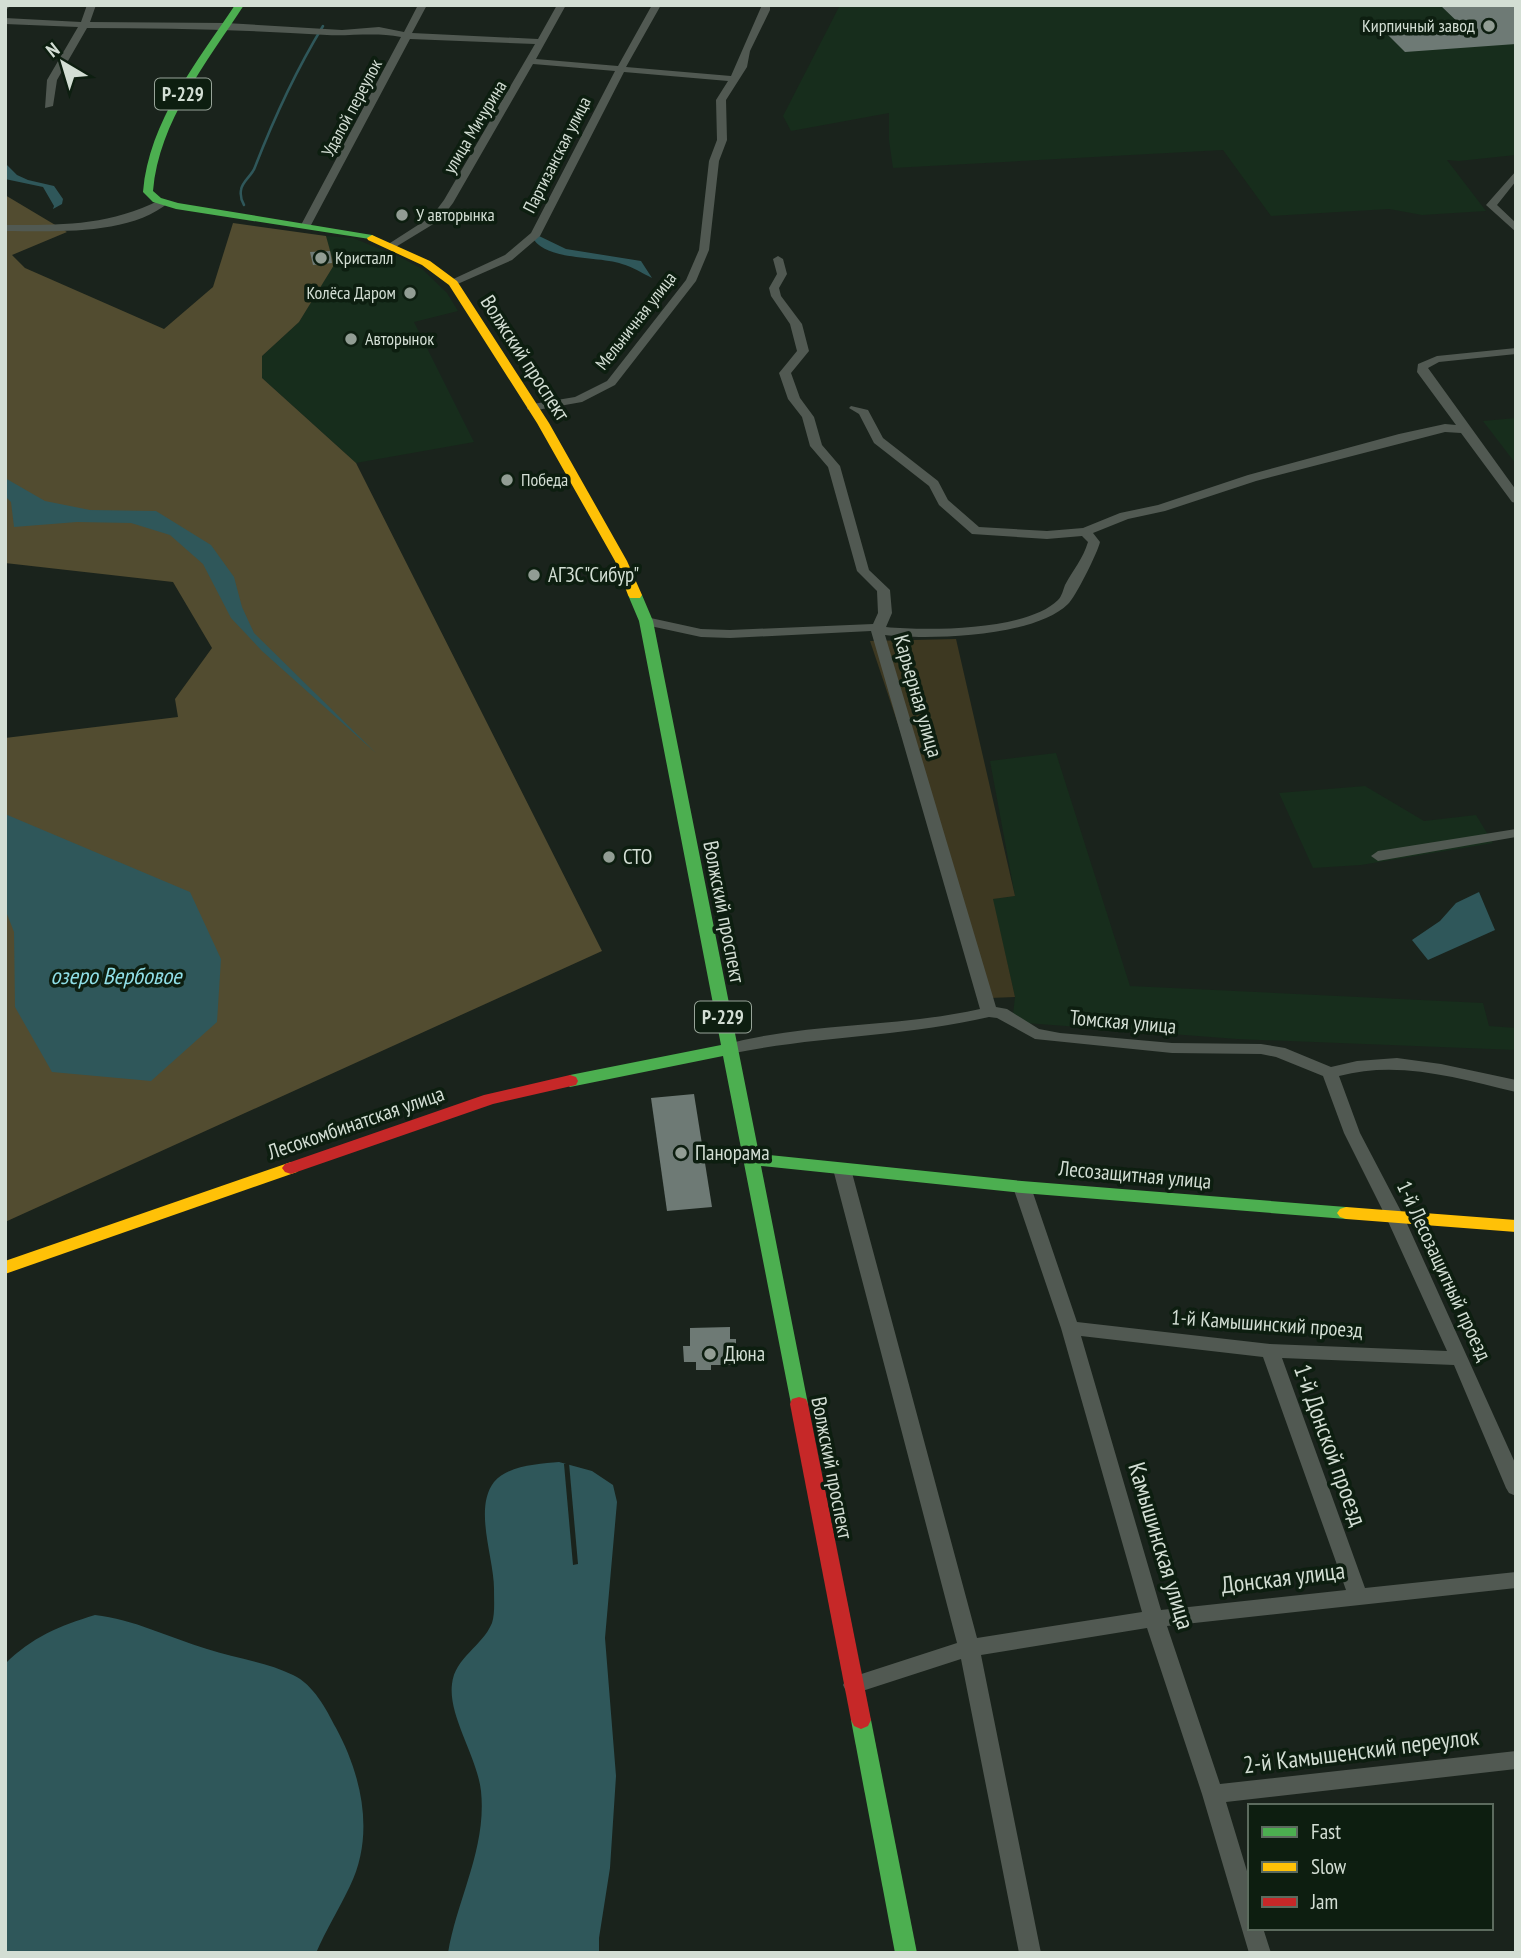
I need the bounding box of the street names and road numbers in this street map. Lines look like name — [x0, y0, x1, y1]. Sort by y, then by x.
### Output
street label: Удалой переулок — [316, 55, 387, 161]
street label: улица Мичурина — [438, 76, 511, 178]
road number: Р-229 — [155, 78, 211, 110]
street label: Партизанская улица — [517, 93, 596, 217]
street label: Мельничная улица — [590, 267, 681, 374]
street label: Волжский проспект — [475, 290, 576, 426]
street label: Карьерная улица — [888, 631, 949, 760]
street label: Волжский проспект — [697, 838, 752, 986]
road number: Р-229 — [695, 1001, 751, 1032]
street label: Томская улица — [1069, 1003, 1177, 1040]
street label: Лесокомбинатская улица — [263, 1080, 448, 1166]
street label: Лесозащитная улица — [1057, 1154, 1212, 1195]
street label: 1-й Лесозащитный проезд — [1391, 1176, 1498, 1365]
street label: 1-й Камышинский проезд — [1170, 1303, 1364, 1344]
street label: 1-й Донской проезд — [1287, 1360, 1374, 1530]
street label: Волжский проспект — [805, 1394, 860, 1542]
street label: Камышинская улица — [1121, 1459, 1202, 1633]
street label: Донская улица — [1219, 1555, 1347, 1600]
street label: 2-й Камышенский переулок — [1241, 1721, 1481, 1780]

